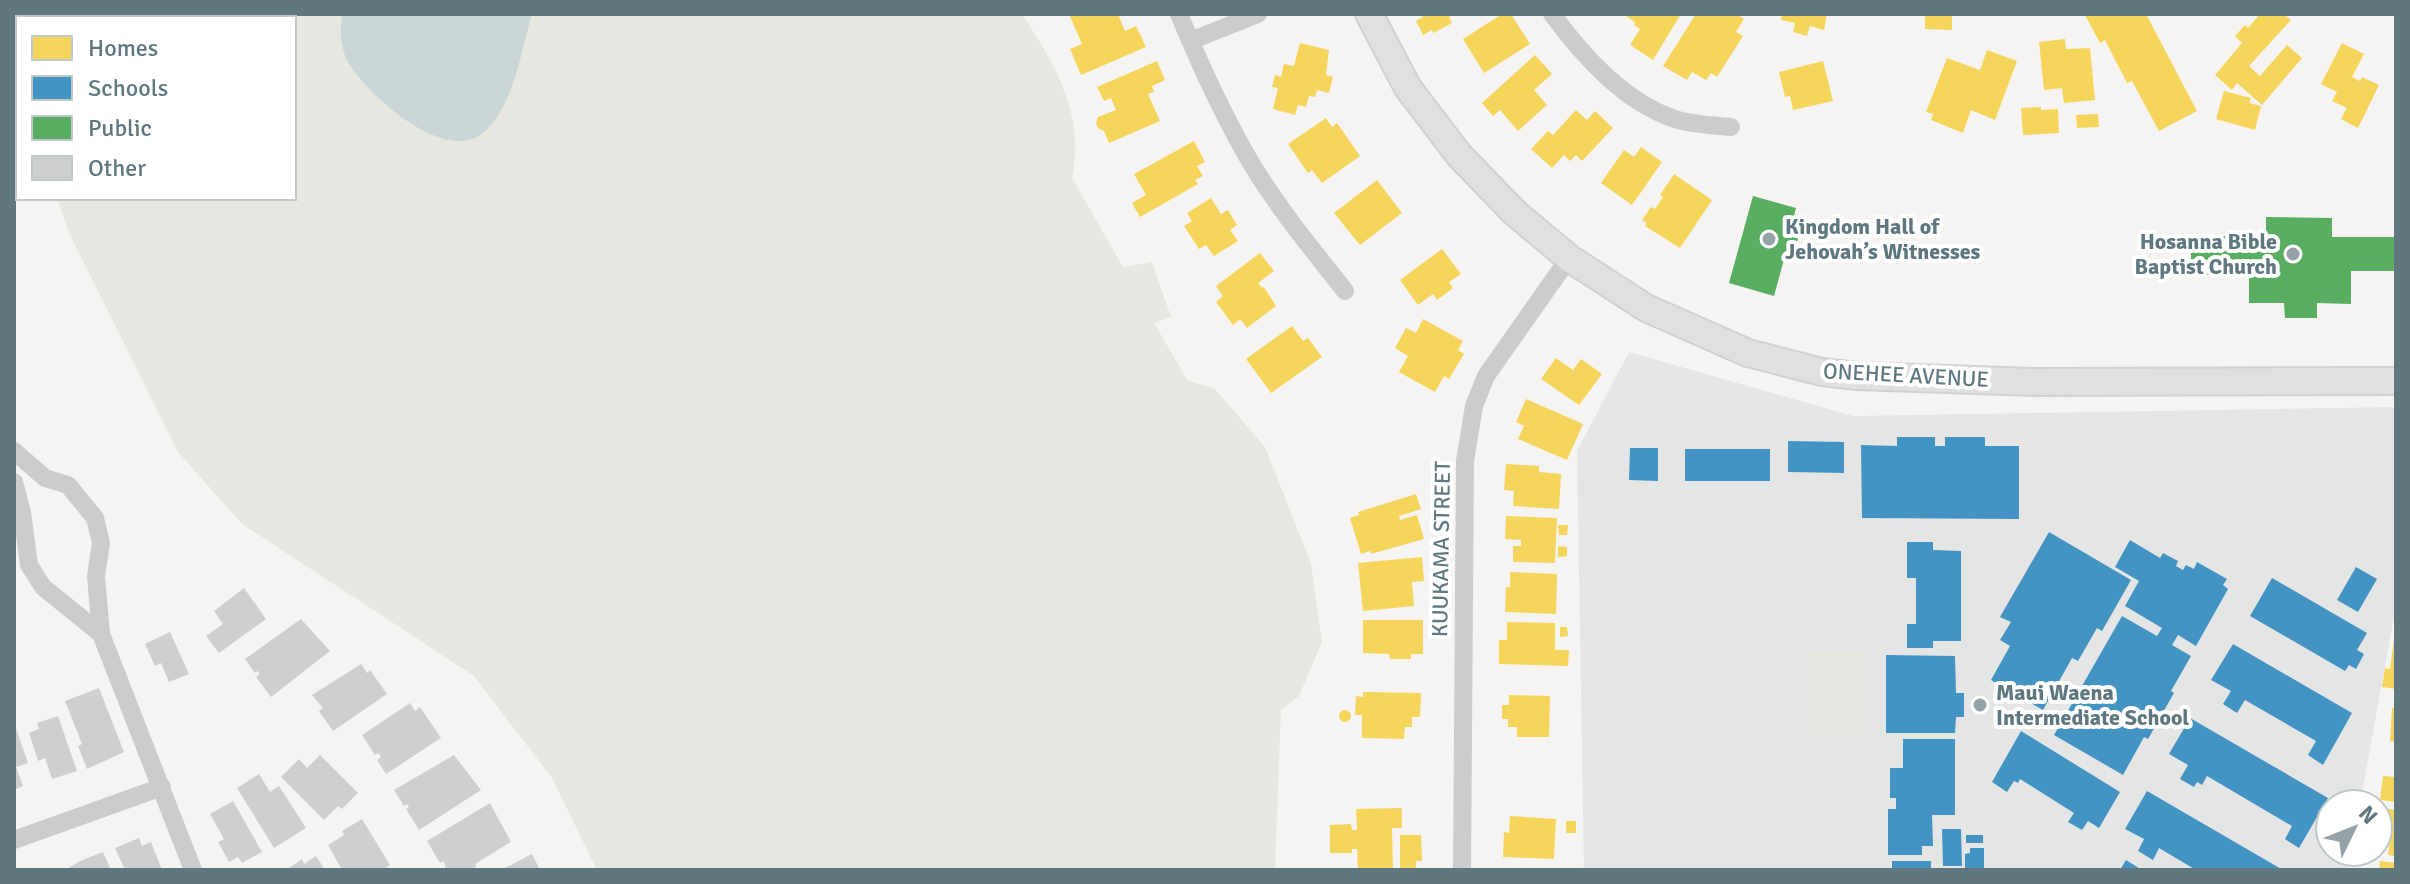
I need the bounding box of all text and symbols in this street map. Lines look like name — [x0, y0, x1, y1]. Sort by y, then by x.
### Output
legend — [16, 16, 296, 200]
text: Homes — [88, 33, 158, 63]
text: Schools — [88, 73, 168, 103]
text: Public — [88, 113, 152, 143]
text: Other — [88, 153, 146, 183]
place label: Kingdom Hall of Jehovah’s Witnesses — [1785, 213, 1981, 265]
place label: Hosanna Bible Baptist Church — [2134, 228, 2277, 280]
marker: Kingdom Hall of Jehovah’s Witnesses — [1760, 230, 1778, 248]
marker: Hosanna Bible Baptist Church — [2284, 245, 2302, 263]
street label: ONEHEE AVENUE — [1822, 357, 1990, 393]
street label: KUUKAMA STREET — [1426, 460, 1456, 637]
place label: Maui Waena Intermediate School — [1996, 679, 2189, 731]
marker: Maui Waena Intermediate School — [1971, 696, 1989, 714]
north arrow — [2314, 788, 2394, 868]
text: N — [2353, 800, 2383, 830]

